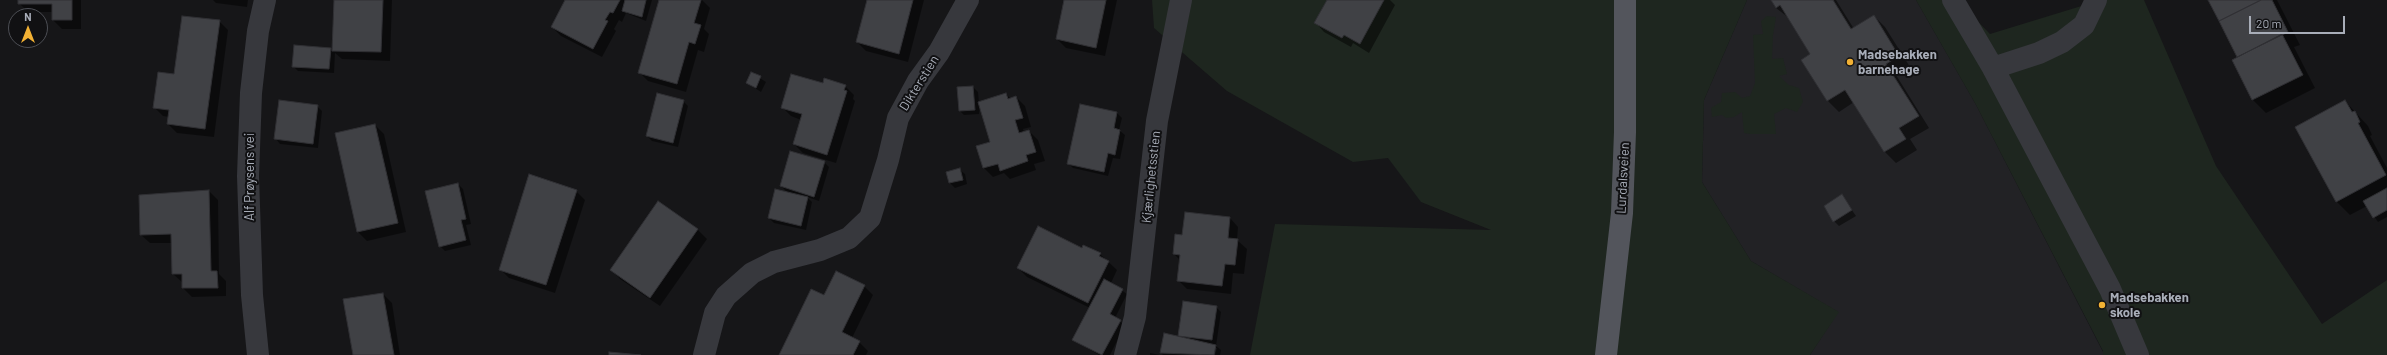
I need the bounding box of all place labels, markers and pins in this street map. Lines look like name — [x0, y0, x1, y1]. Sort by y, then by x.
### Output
place label: Madsebakken barnehage — [1858, 47, 1937, 78]
marker: Madsebakken barnehage — [1845, 57, 1855, 67]
place label: Madsebakken skole — [2110, 290, 2189, 321]
marker: Madsebakken skole — [2097, 300, 2107, 310]

